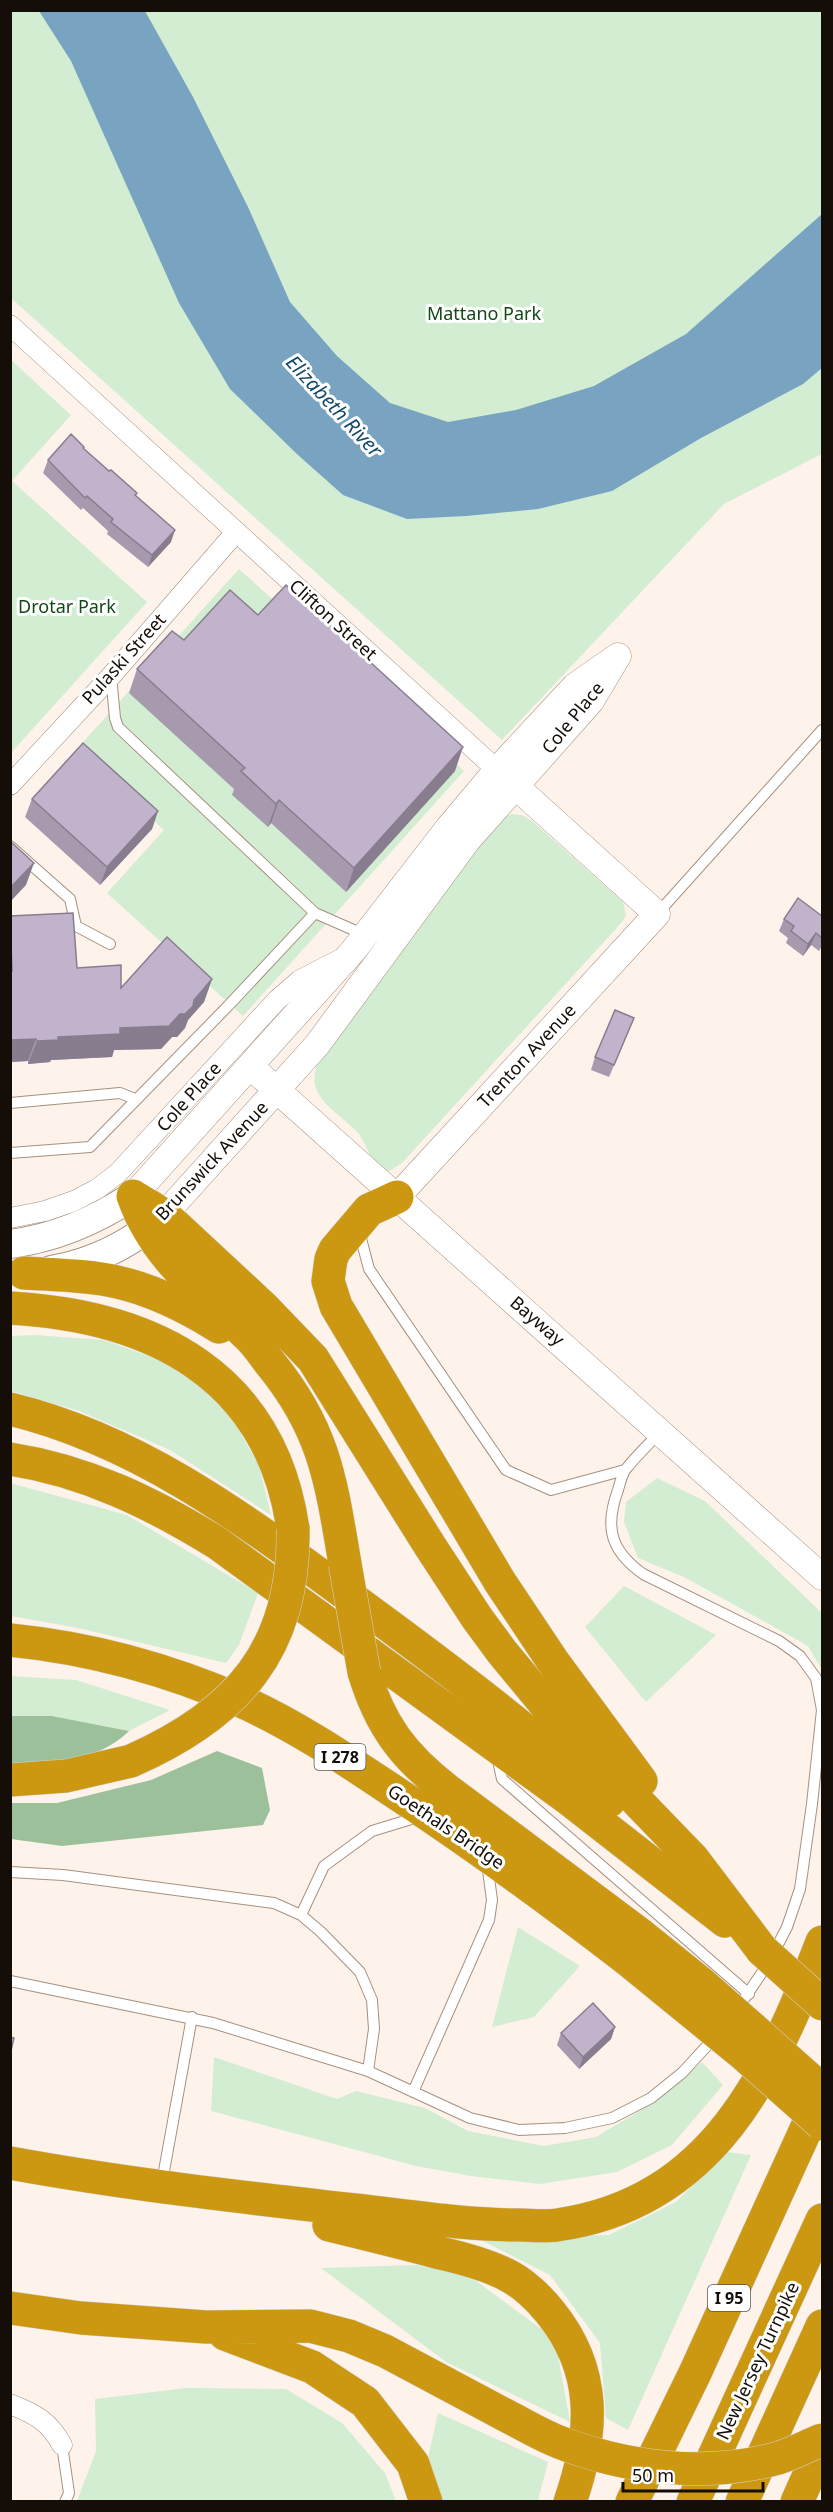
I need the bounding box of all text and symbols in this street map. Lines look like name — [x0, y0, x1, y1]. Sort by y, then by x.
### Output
park label: Mattano Park — [427, 301, 542, 325]
water label: Elizabeth River — [280, 349, 389, 463]
street label: Clifton Street — [285, 573, 383, 665]
park label: Drotar Park — [18, 594, 116, 618]
street label: Pulaski Street — [76, 607, 171, 709]
street label: Cole Place — [536, 676, 609, 758]
street label: Trenton Avenue — [472, 998, 581, 1112]
street label: Cole Place — [151, 1056, 226, 1136]
street label: Brunswick Avenue — [150, 1095, 273, 1225]
street label: Bayway — [505, 1290, 570, 1351]
road number: I 278 — [314, 1744, 366, 1770]
street label: Goethals Bridge — [384, 1778, 510, 1874]
street label: New Jersey Turnpike — [710, 2278, 804, 2443]
road number: I 95 — [708, 2285, 750, 2311]
scale bar — [623, 2455, 762, 2493]
text: 50 m — [632, 2463, 674, 2487]

